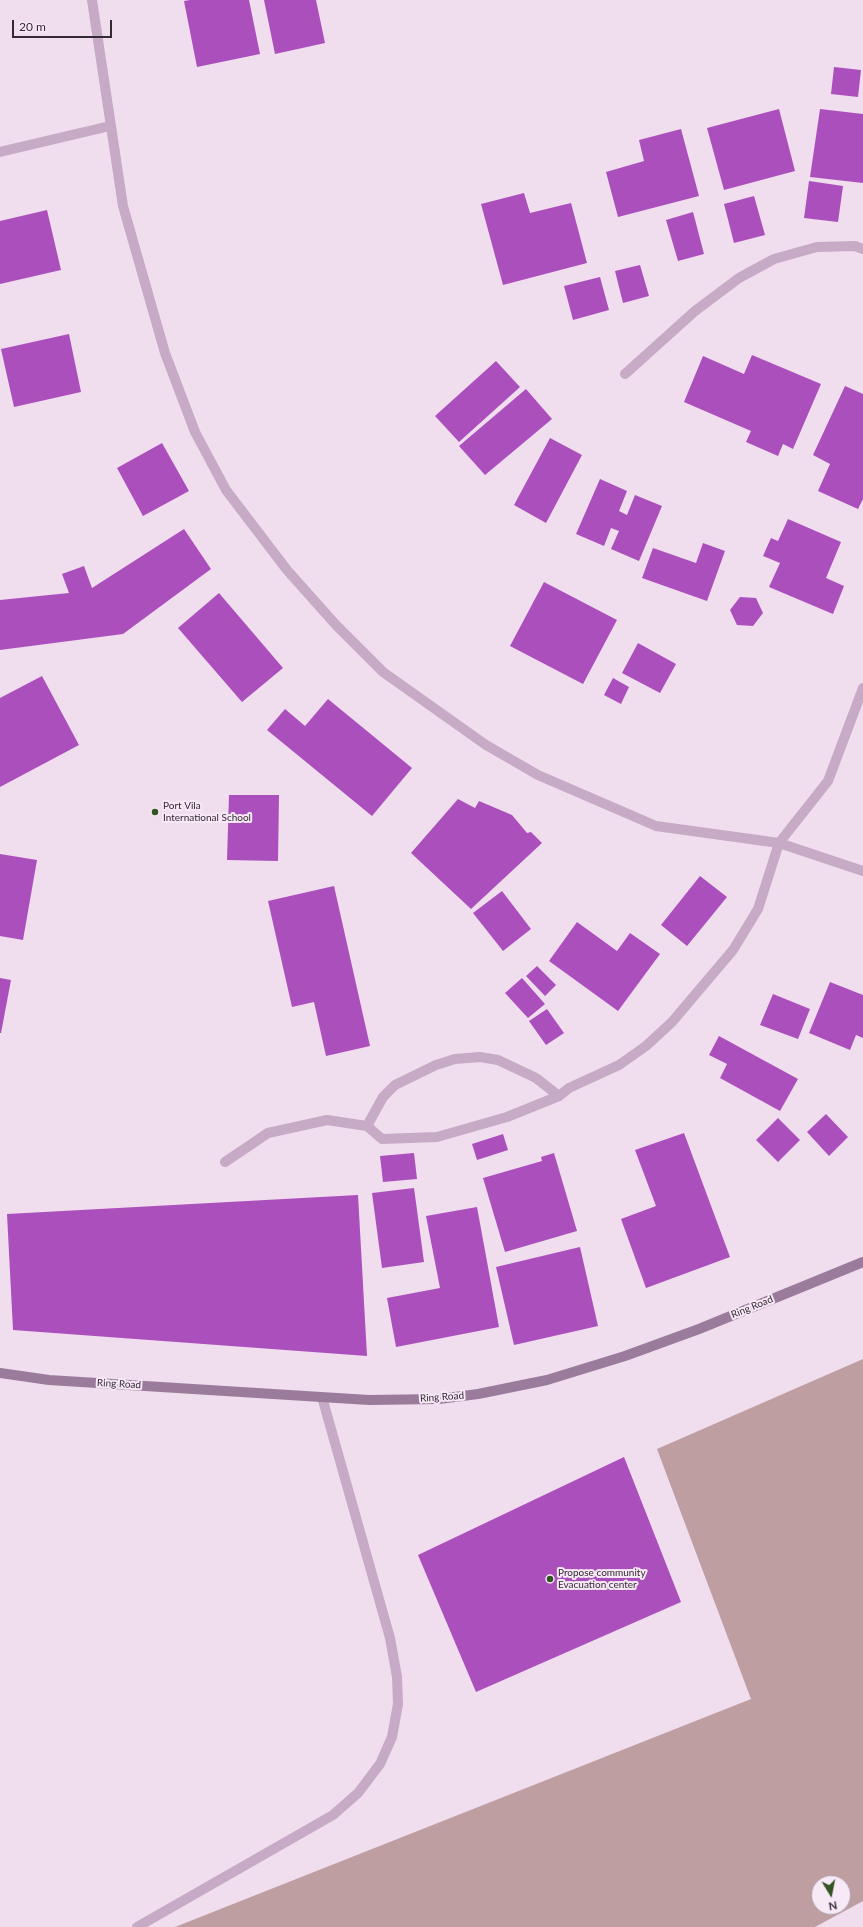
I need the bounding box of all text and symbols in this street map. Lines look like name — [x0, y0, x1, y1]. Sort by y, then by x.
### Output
scale bar — [14, 12, 114, 38]
text: 20 m — [19, 19, 46, 34]
place label: Port Vila International School — [163, 800, 251, 824]
marker: Port Vila International School — [150, 807, 160, 817]
street label: Ring Road — [729, 1293, 775, 1321]
street label: Ring Road — [97, 1377, 141, 1391]
street label: Ring Road — [420, 1389, 464, 1405]
place label: Propose community Evacuation center — [558, 1567, 646, 1590]
marker: Propose community Evacuation center — [545, 1574, 555, 1584]
north arrow — [811, 1875, 851, 1915]
text: N — [828, 1899, 838, 1913]

